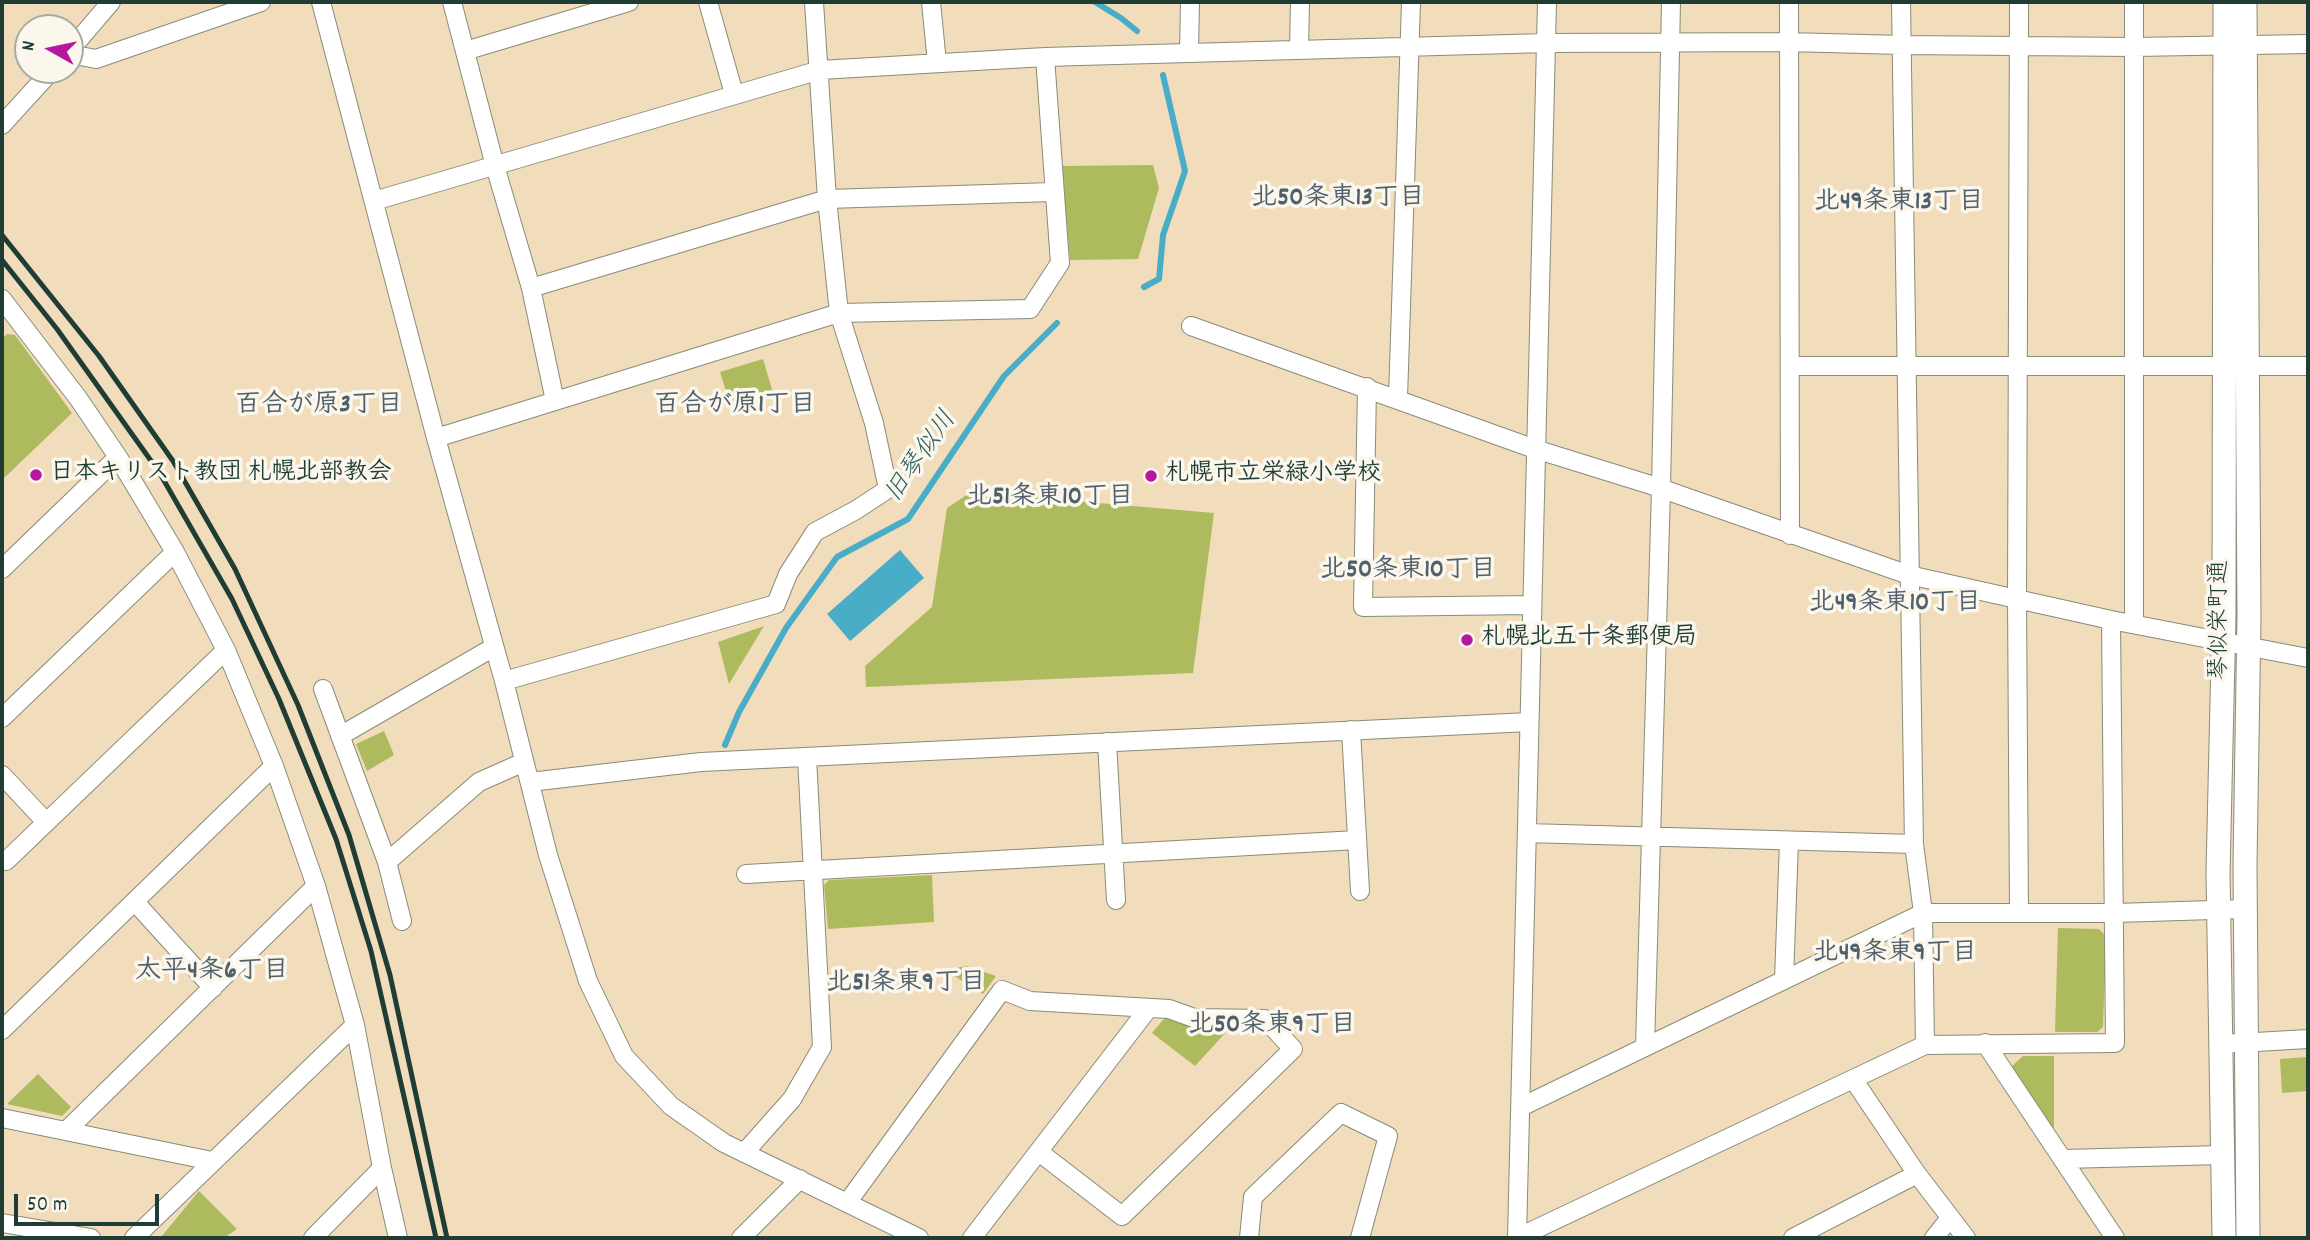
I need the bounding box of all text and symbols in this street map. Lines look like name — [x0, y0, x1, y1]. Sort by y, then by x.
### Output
north arrow — [14, 14, 84, 84]
text: N — [16, 39, 44, 53]
district label: 北50条東13丁目 — [1251, 184, 1425, 216]
district label: 北49条東13丁目 — [1814, 188, 1984, 220]
district label: 百合が原3丁目 — [235, 391, 403, 423]
district label: 百合が原1丁目 — [654, 391, 816, 423]
water label: 旧琴似川 — [880, 406, 966, 510]
place label: 日本キリスト教団 札幌北部教会 — [50, 461, 391, 489]
place label: 札幌市立栄緑小学校 — [1165, 462, 1381, 490]
marker: 日本キリスト教団 札幌北部教会 — [28, 467, 44, 483]
marker: 札幌市立栄緑小学校 — [1143, 468, 1159, 484]
district label: 北51条東10丁目 — [966, 483, 1134, 515]
district label: 北50条東10丁目 — [1320, 556, 1496, 588]
street label: 琴似栄町通 — [2208, 560, 2236, 680]
district label: 北49条東10丁目 — [1809, 589, 1981, 621]
place label: 札幌北五十条郵便局 — [1481, 626, 1697, 654]
marker: 札幌北五十条郵便局 — [1459, 632, 1475, 648]
district label: 北49条東9丁目 — [1813, 939, 1977, 971]
district label: 太平4条6丁目 — [135, 957, 289, 989]
district label: 北51条東9丁目 — [826, 969, 986, 1001]
district label: 北50条東9丁目 — [1188, 1011, 1356, 1043]
scale bar — [18, 1180, 163, 1224]
text: 50 m — [27, 1191, 67, 1221]

